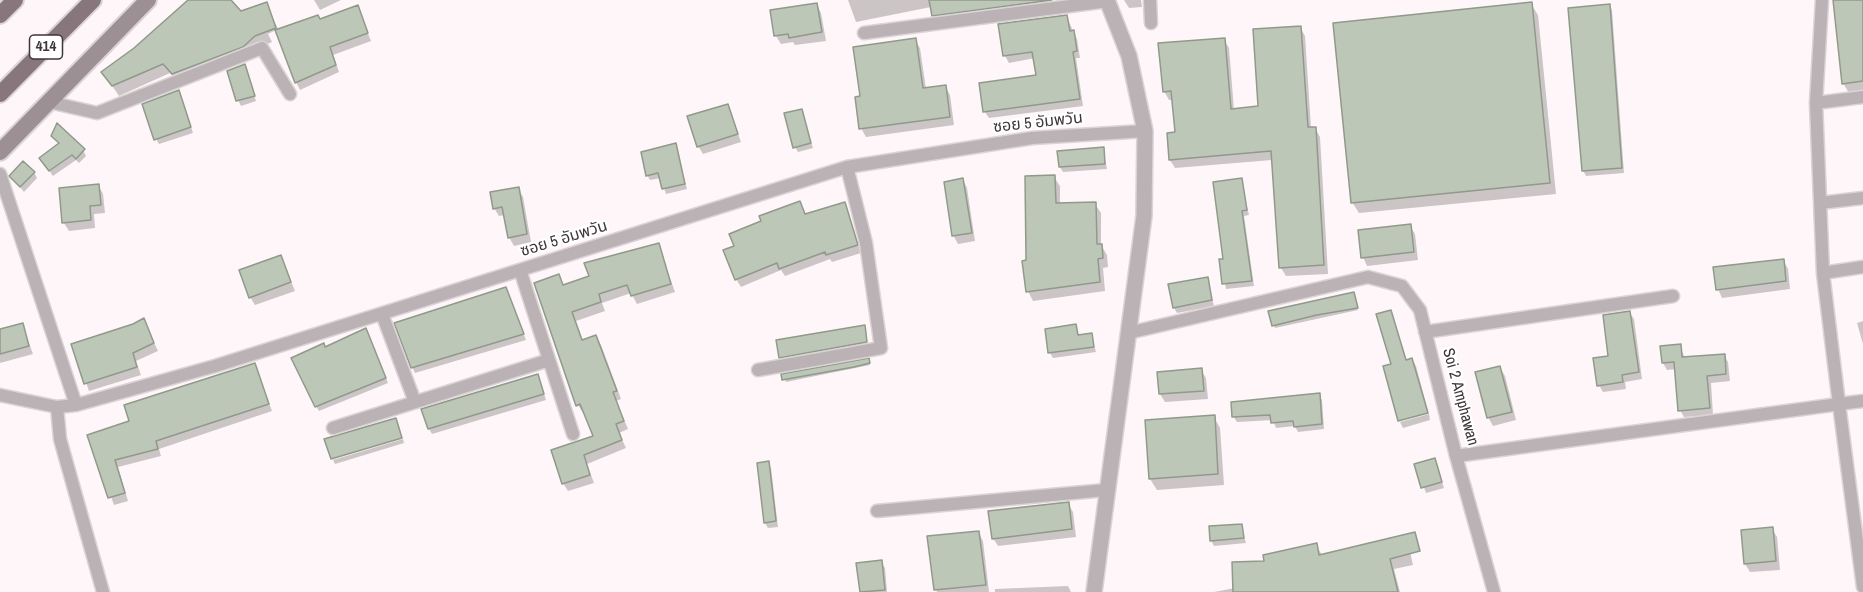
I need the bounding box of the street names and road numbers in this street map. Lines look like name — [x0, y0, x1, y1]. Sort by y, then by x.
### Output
road number: 414 — [30, 35, 63, 59]
street label: ซอย 5 อัมพวัน — [992, 109, 1084, 137]
street label: ซอย 5 อัมพวัน — [518, 217, 610, 261]
street label: Soi 2 Amphawan — [1438, 346, 1482, 448]

